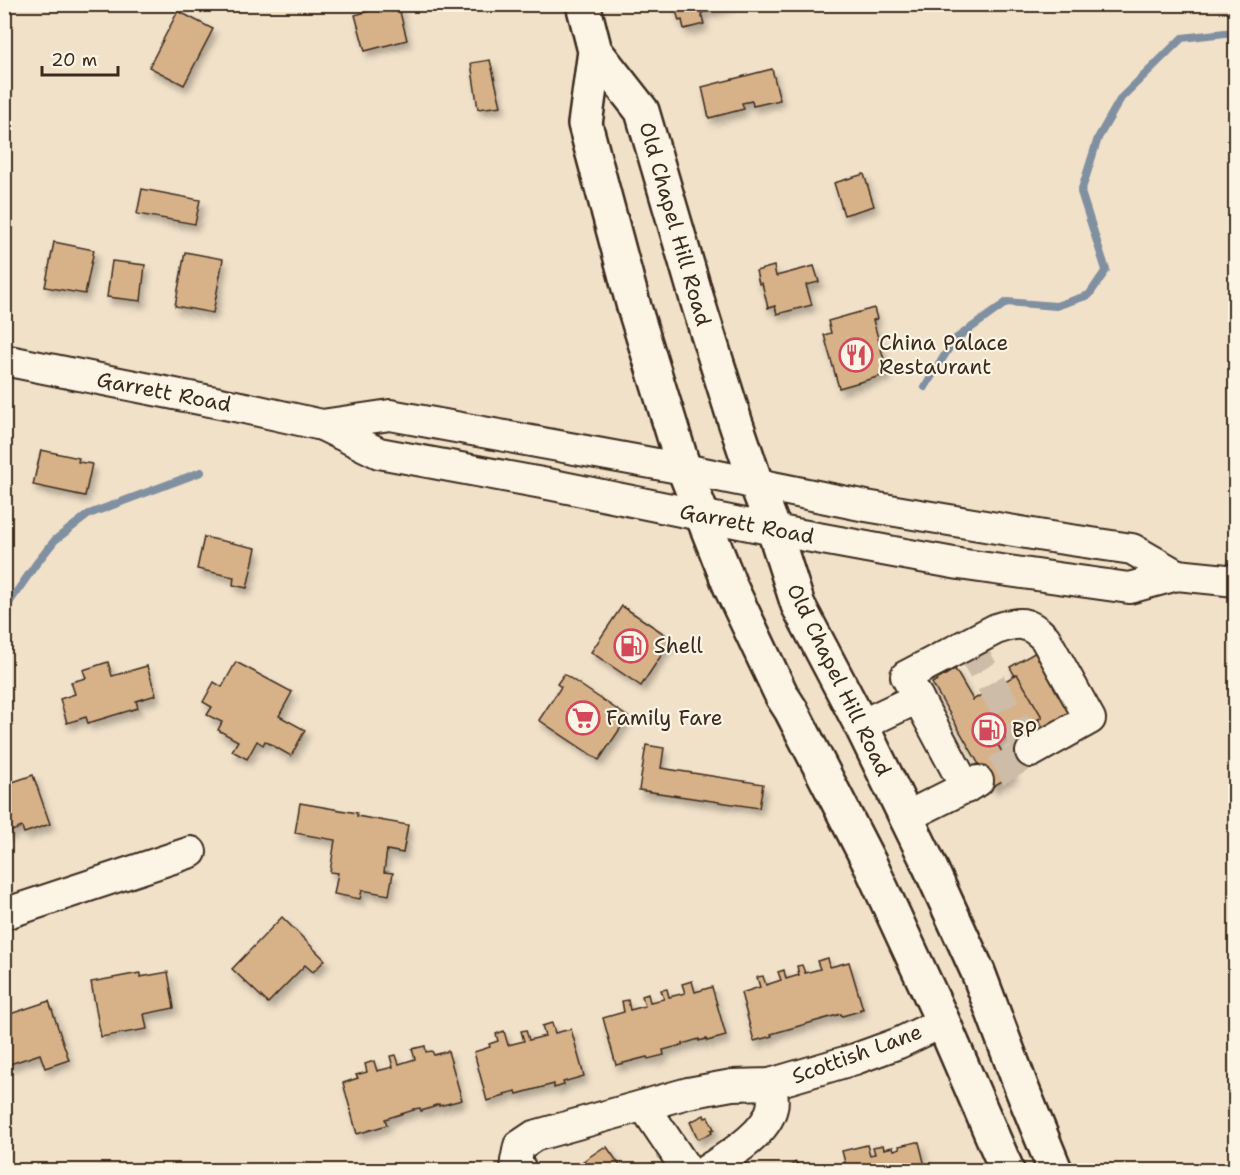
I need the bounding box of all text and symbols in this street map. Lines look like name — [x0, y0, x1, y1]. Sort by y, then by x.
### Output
scale bar — [42, 39, 118, 77]
text: 20 m — [51, 48, 97, 72]
street label: Old Chapel Hill Road — [632, 119, 718, 329]
place label: China Palace Restaurant — [879, 329, 1008, 381]
restaurant icon: China Palace Restaurant — [838, 337, 874, 373]
street label: Garrett Road — [95, 365, 233, 419]
street label: Garrett Road — [678, 497, 816, 551]
street label: Old Chapel Hill Road — [780, 579, 898, 781]
fuel station icon: Shell — [613, 628, 649, 664]
place label: Shell — [654, 632, 703, 660]
supermarket icon: Family Fare — [565, 700, 601, 736]
place label: Family Fare — [606, 704, 723, 732]
fuel station icon: BP — [971, 712, 1007, 748]
place label: BP — [1012, 716, 1037, 744]
street label: Scottish Lane — [788, 1018, 926, 1090]

